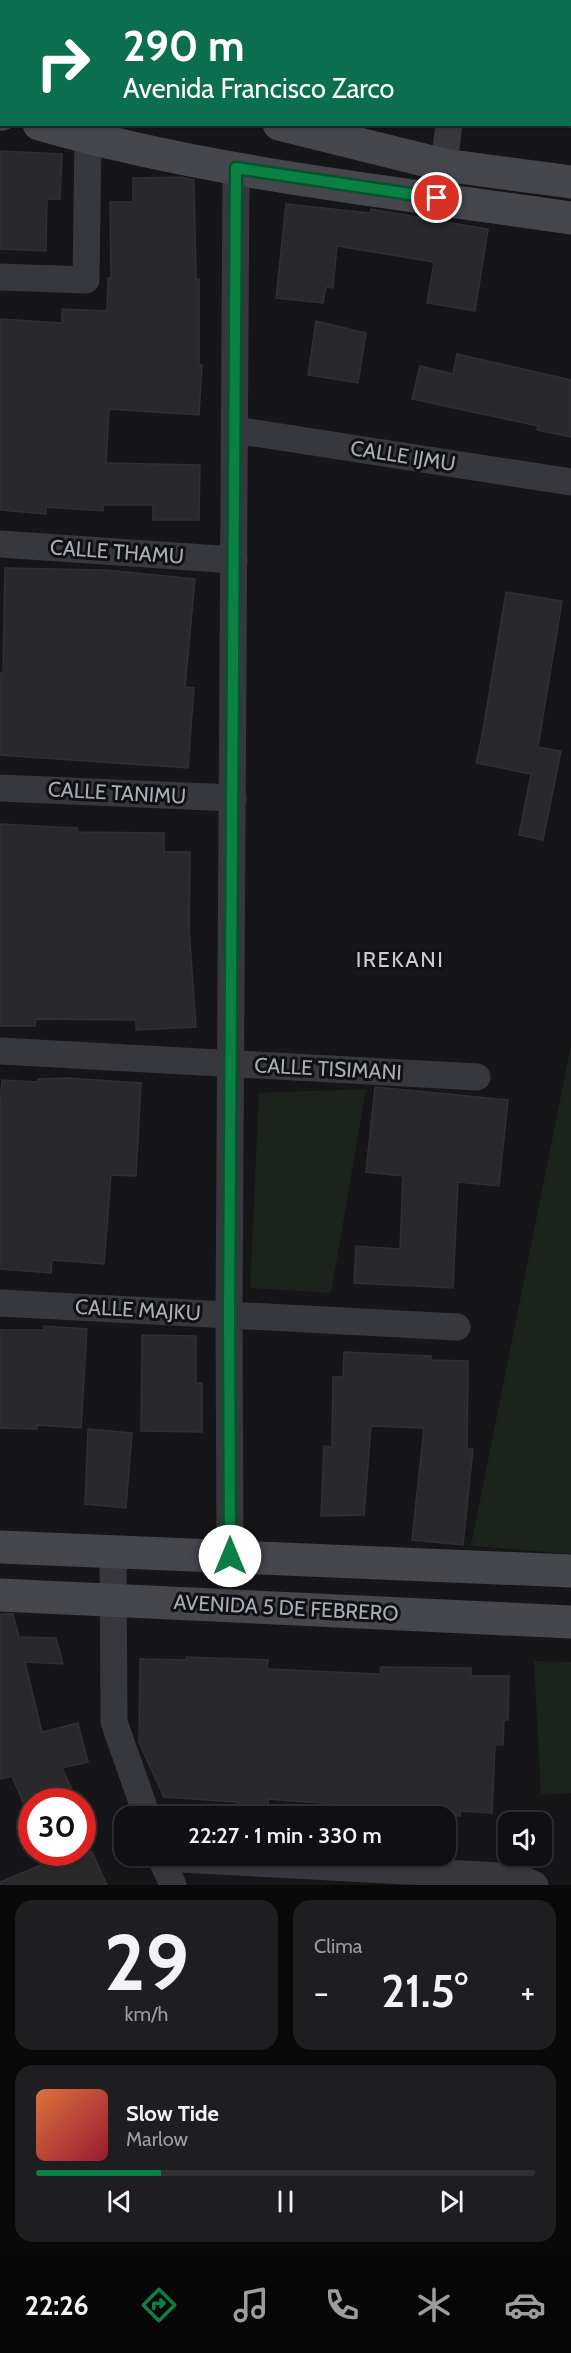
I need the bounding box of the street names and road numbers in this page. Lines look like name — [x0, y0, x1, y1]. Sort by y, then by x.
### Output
street label: CALLE IJMU — [349, 435, 457, 476]
street label: CALLE THAMU — [49, 534, 185, 569]
street label: CALLE TANIMU — [47, 776, 187, 809]
street label: CALLE TISIMANI — [254, 1052, 402, 1085]
street label: CALLE MAJKU — [75, 1294, 201, 1325]
street label: AVENIDA 5 DE FEBRERO — [173, 1589, 399, 1626]

